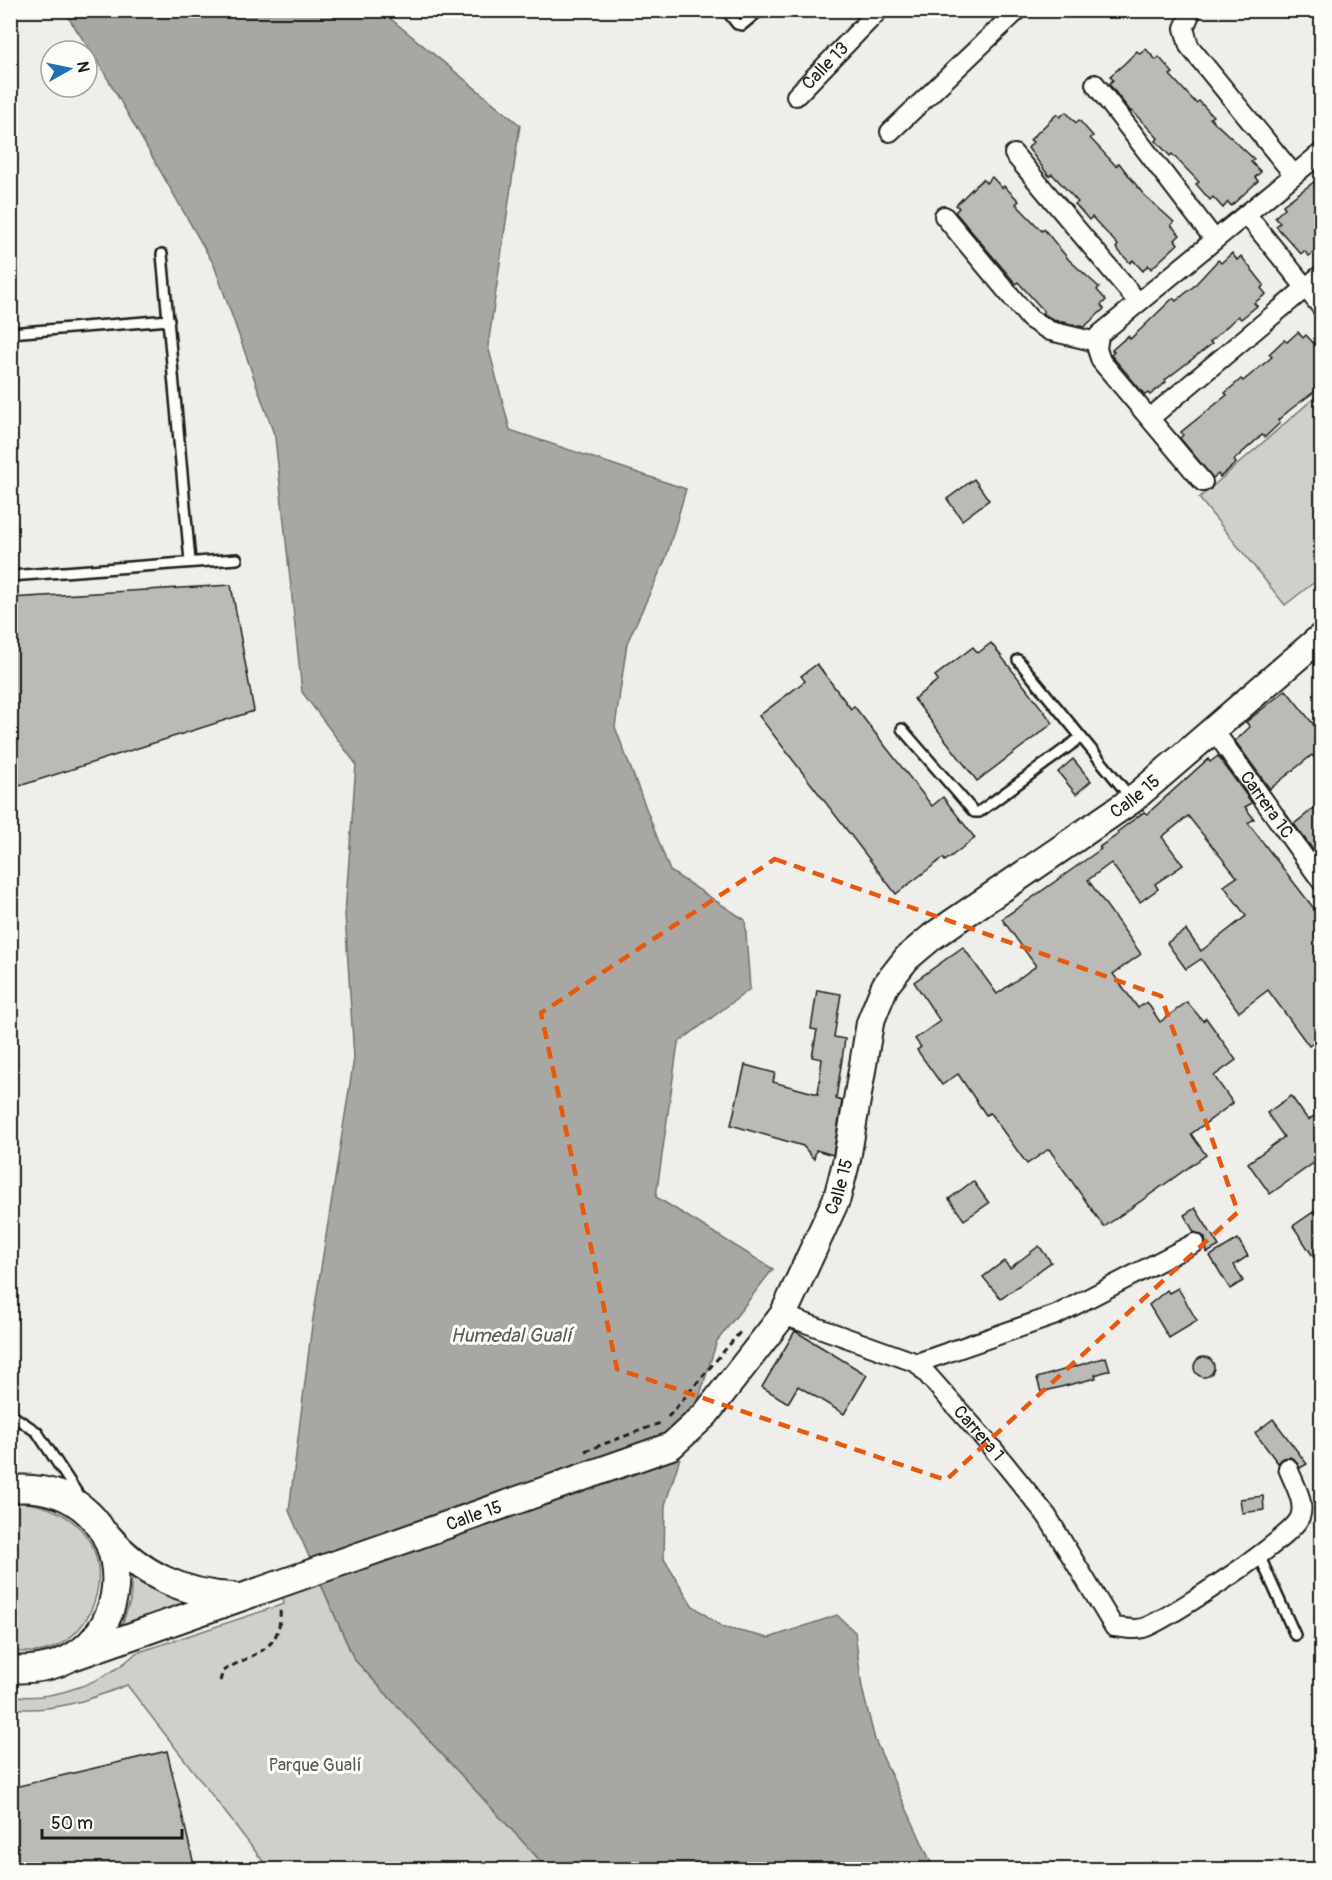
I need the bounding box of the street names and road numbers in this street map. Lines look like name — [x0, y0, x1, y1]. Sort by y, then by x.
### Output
street label: Calle 13 — [797, 37, 854, 95]
street label: Carrera 1C — [1235, 767, 1298, 843]
street label: Calle 15 — [1106, 770, 1165, 824]
street label: Calle 15 — [820, 1156, 859, 1219]
street label: Carrera 1 — [948, 1401, 1009, 1466]
street label: Calle 15 — [443, 1495, 505, 1536]

